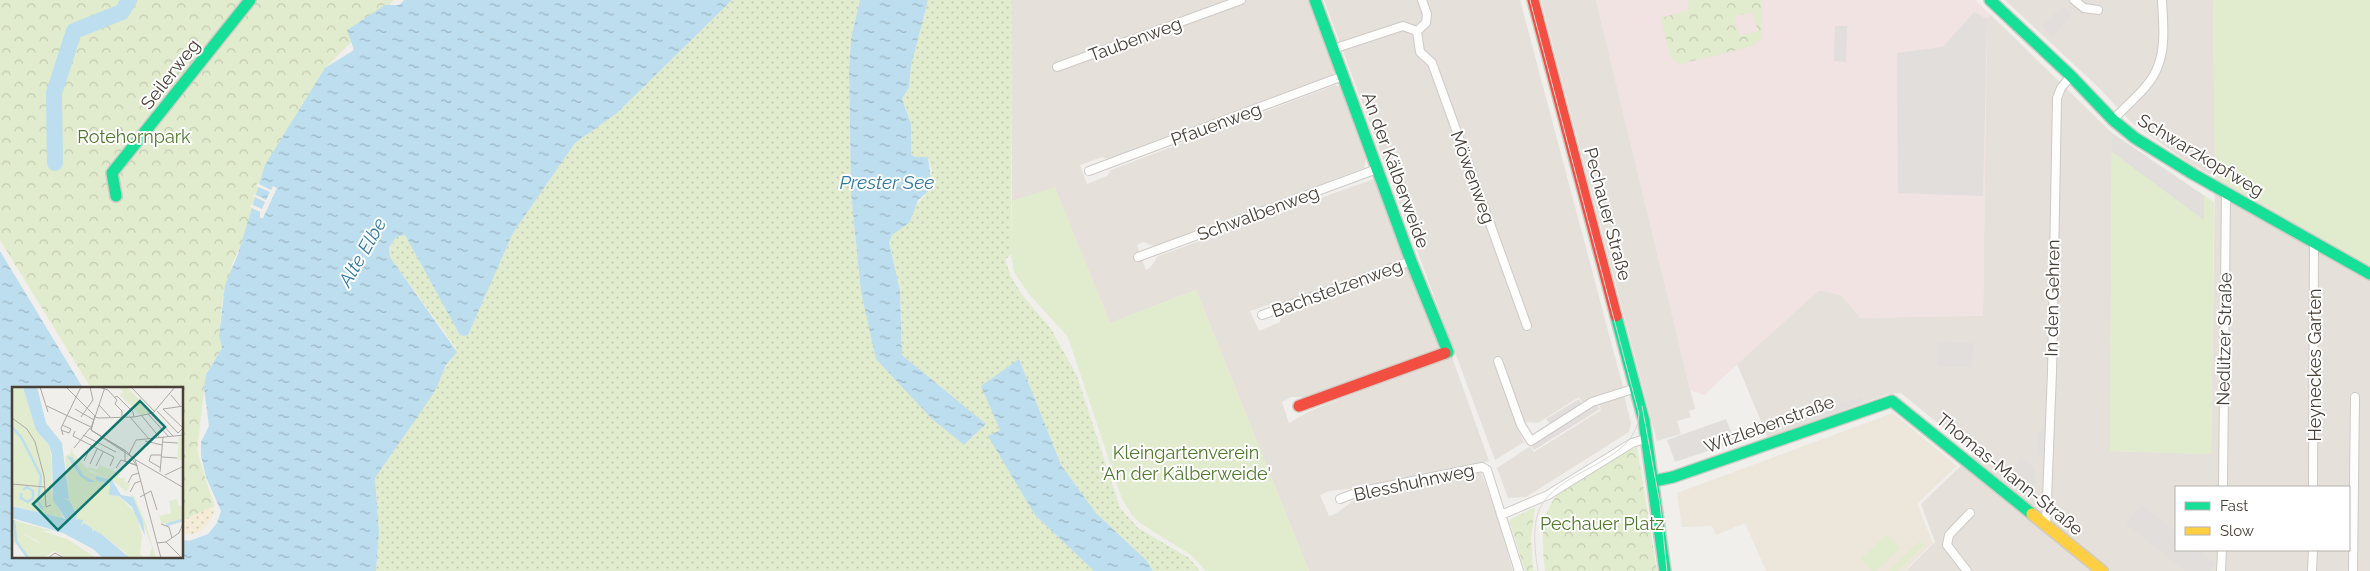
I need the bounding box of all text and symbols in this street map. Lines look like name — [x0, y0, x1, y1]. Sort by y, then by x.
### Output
street label: Taubenweg — [1086, 12, 1184, 66]
street label: Seilerweg — [136, 35, 204, 113]
street label: An der Kälberweide — [1358, 89, 1434, 251]
street label: Pfauenweg — [1168, 98, 1264, 150]
street label: Schwarzkopfweg — [2134, 109, 2268, 201]
park label: Rotehornpark — [77, 126, 191, 147]
street label: Möwenweg — [1447, 128, 1499, 226]
street label: Pechauer Straße — [1580, 145, 1636, 283]
water label: Prester See — [839, 171, 935, 193]
street label: Schwalbenweg — [1194, 181, 1322, 245]
water label: Alte Elbe — [333, 214, 390, 291]
street label: In den Gehren — [2040, 239, 2064, 357]
street label: Bachstelzenweg — [1269, 255, 1405, 321]
street label: Nedlitzer Straße — [2212, 272, 2236, 406]
street label: Heyneckes Garten — [2304, 289, 2325, 441]
inset map — [12, 387, 184, 558]
street label: Witzlebenstraße — [1701, 391, 1837, 457]
street label: Thomas-Mann-Straße — [1933, 408, 2088, 540]
park label: Kleingartenverein 'An der Kälberweide' — [1101, 442, 1271, 484]
street label: Blesshuhnweg — [1352, 459, 1476, 505]
legend — [2175, 486, 2350, 551]
text: Fast — [2220, 497, 2248, 515]
park label: Pechauer Platz — [1540, 513, 1664, 534]
text: Slow — [2220, 522, 2254, 540]

